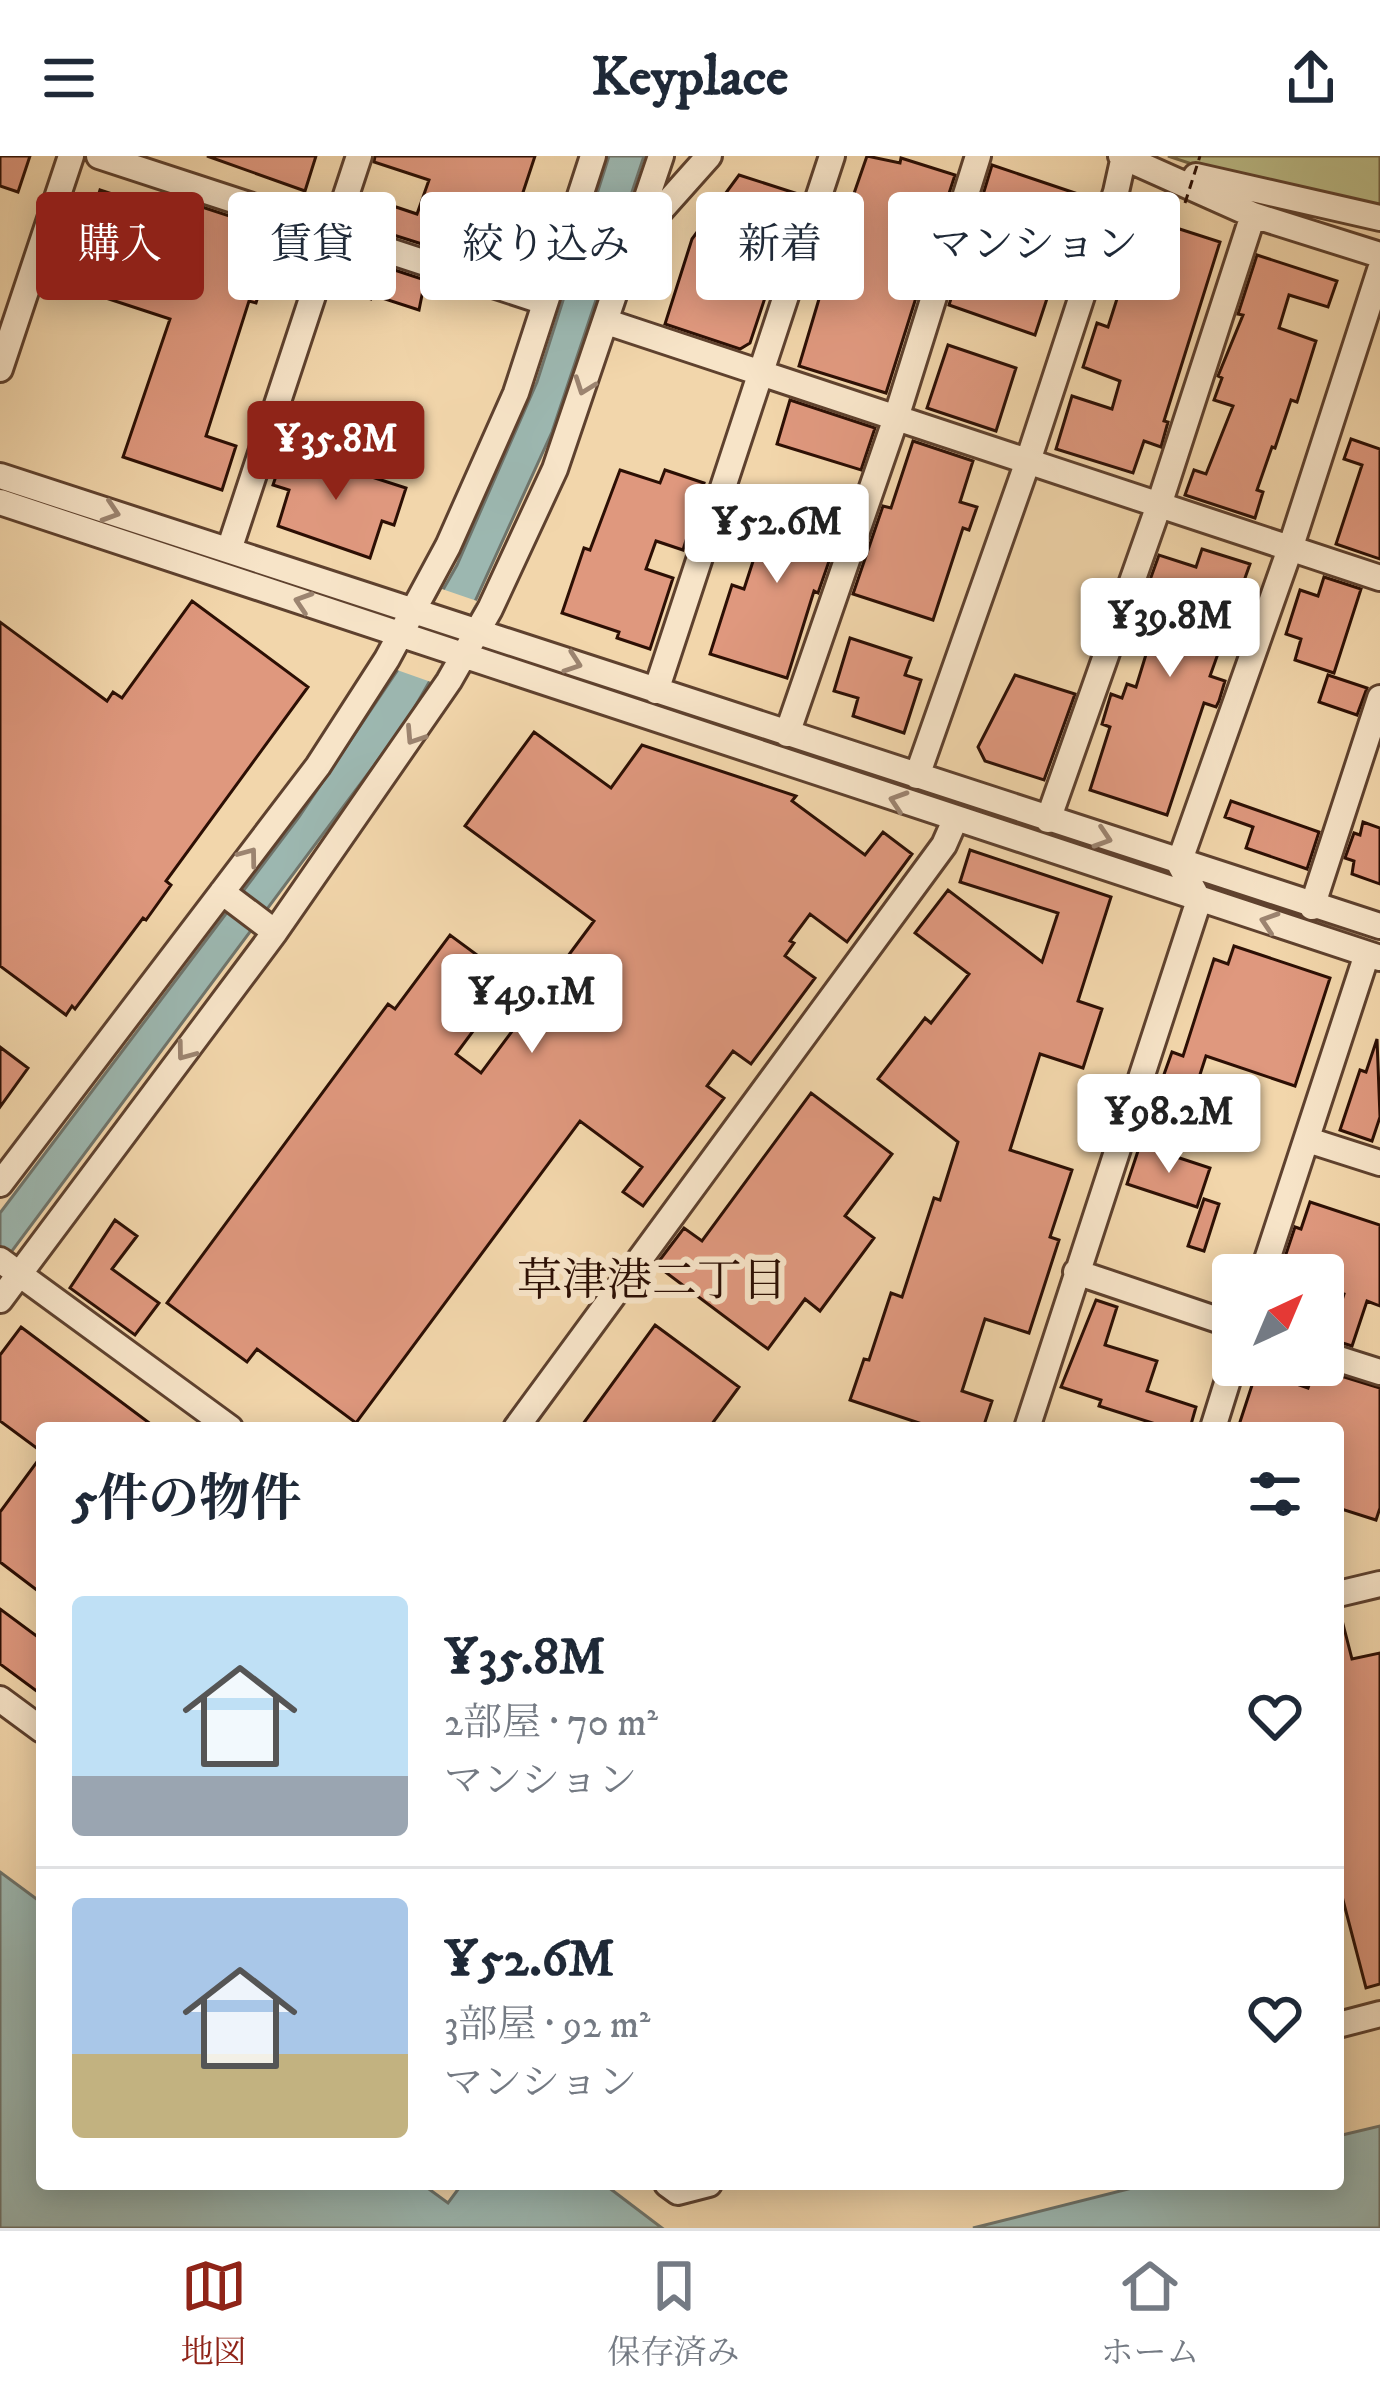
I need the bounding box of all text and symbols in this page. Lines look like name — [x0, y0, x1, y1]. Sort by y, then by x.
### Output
icon: menu — [36, 45, 102, 111]
text: Keyplace — [592, 45, 788, 112]
icon: share — [1278, 45, 1344, 111]
chip: 購入 — [36, 192, 204, 300]
chip: 賃貸 — [228, 192, 396, 300]
chip: 絞り込み — [420, 192, 672, 300]
chip: 新着 — [696, 192, 864, 300]
chip: マンション — [888, 192, 1180, 300]
one-way arrow — [574, 375, 598, 396]
pin: ¥35.8M — [238, 401, 434, 503]
text: ¥35.8M — [274, 415, 398, 464]
pin: ¥52.6M — [679, 484, 875, 586]
one-way arrow — [100, 498, 121, 523]
text: ¥52.6M — [712, 498, 842, 547]
pin: ¥39.8M — [1072, 578, 1268, 680]
one-way arrow — [294, 592, 315, 616]
text: ¥39.8M — [1108, 592, 1232, 641]
one-way arrow — [562, 649, 583, 674]
one-way arrow — [406, 722, 428, 744]
one-way arrow — [889, 791, 910, 815]
one-way arrow — [1092, 823, 1113, 848]
one-way arrow — [235, 848, 256, 870]
one-way arrow — [1259, 912, 1280, 937]
pin: ¥49.1M — [434, 954, 630, 1056]
text: ¥49.1M — [468, 968, 596, 1017]
one-way arrow — [178, 1039, 200, 1060]
pin: ¥98.2M — [1071, 1074, 1267, 1176]
text: ¥98.2M — [1104, 1088, 1234, 1137]
district label: 草津港二丁目 — [517, 1254, 787, 1310]
north arrow — [1212, 1254, 1344, 1386]
map controls — [1212, 1254, 1344, 1386]
icon: filters — [1242, 1461, 1308, 1527]
text: 5件の物件 — [72, 1468, 301, 1532]
text: ¥35.8M — [444, 1626, 605, 1690]
icon: home — [168, 1644, 312, 1788]
icon: heart — [1242, 1683, 1308, 1749]
text: 2部屋 · 70 m² — [444, 1699, 658, 1748]
text: マンション — [444, 1757, 637, 1806]
text: ¥52.6M — [444, 1928, 615, 1992]
icon: home — [168, 1946, 312, 2090]
icon: heart — [1242, 1985, 1308, 2051]
text: 3部屋 · 92 m² — [444, 2001, 650, 2050]
text: マンション — [444, 2059, 637, 2108]
tab: 地図 — [181, 2253, 247, 2374]
tab: 保存済み — [608, 2253, 740, 2374]
tab: ホーム — [1101, 2253, 1200, 2374]

